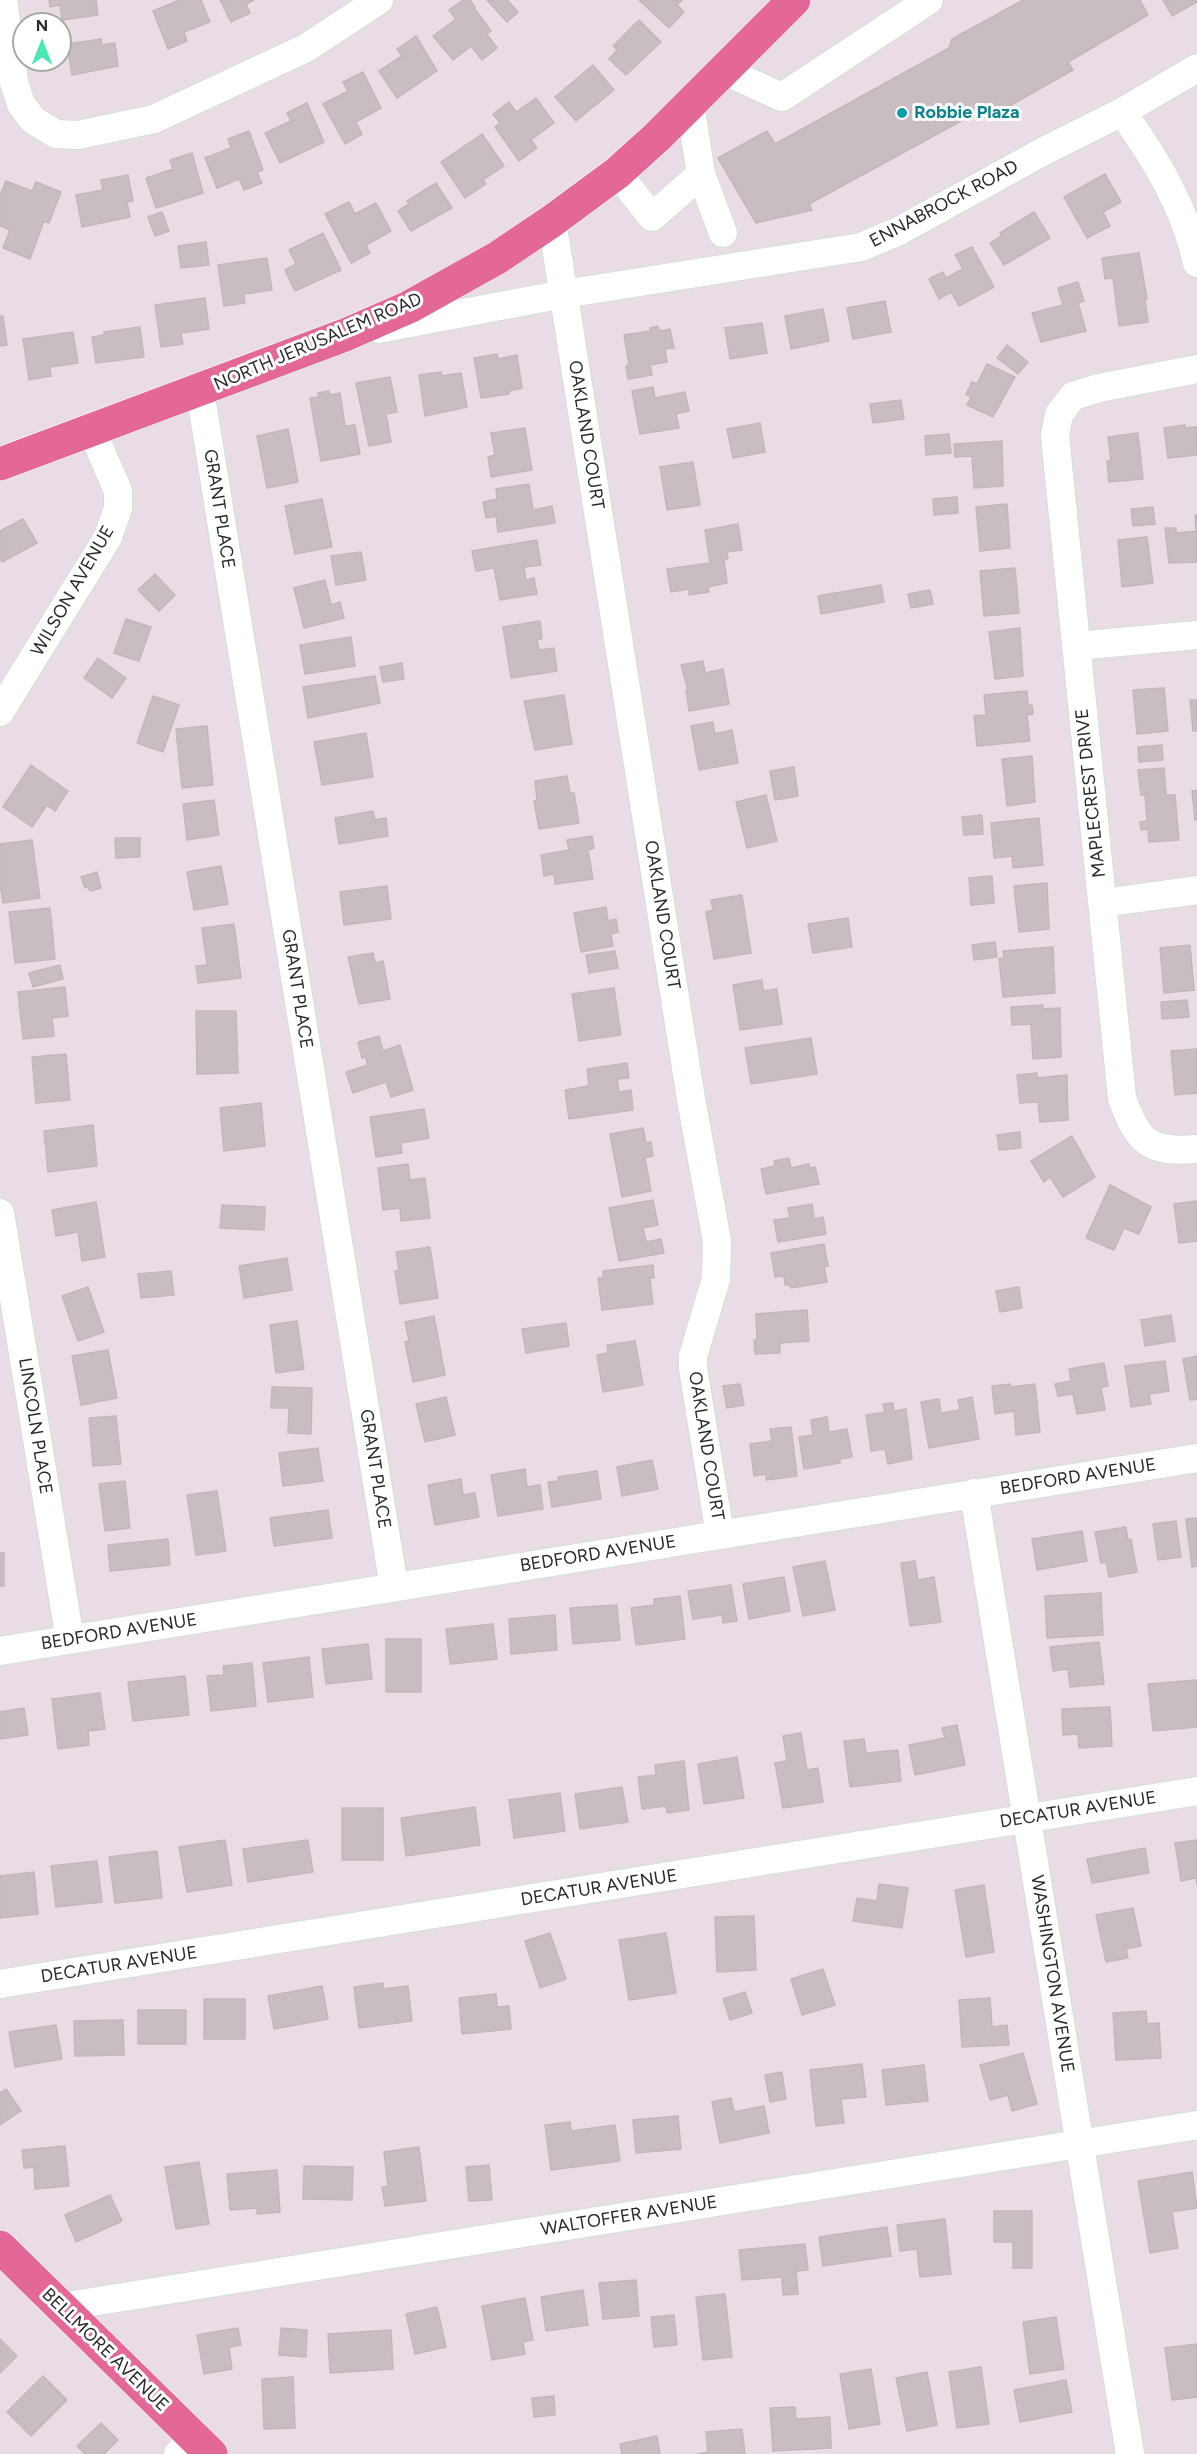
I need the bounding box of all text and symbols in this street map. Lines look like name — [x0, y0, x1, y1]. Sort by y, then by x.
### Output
north arrow — [12, 12, 72, 72]
text: N — [36, 16, 48, 35]
place label: Robbie Plaza — [914, 102, 1020, 124]
marker: Robbie Plaza — [895, 106, 909, 120]
street label: ENNABROCK ROAD — [866, 156, 1022, 252]
street label: NORTH JERUSALEM ROAD — [211, 288, 425, 396]
street label: OAKLAND COURT — [564, 359, 608, 511]
street label: GRANT PLACE — [199, 448, 239, 570]
street label: WILSON AVENUE — [27, 522, 119, 660]
street label: MAPLECREST DRIVE — [1071, 707, 1111, 879]
street label: OAKLAND COURT — [640, 839, 684, 991]
street label: GRANT PLACE — [277, 928, 317, 1050]
street label: LINCOLN PLACE — [14, 1356, 56, 1496]
street label: OAKLAND COURT — [684, 1370, 728, 1522]
street label: GRANT PLACE — [355, 1408, 395, 1530]
street label: BEDFORD AVENUE — [998, 1454, 1158, 1500]
street label: BEDFORD AVENUE — [518, 1531, 678, 1577]
street label: BEDFORD AVENUE — [39, 1609, 199, 1655]
street label: DECATUR AVENUE — [998, 1787, 1158, 1833]
street label: DECATUR AVENUE — [519, 1865, 679, 1911]
street label: WASHINGTON AVENUE — [1026, 1874, 1078, 2074]
street label: DECATUR AVENUE — [39, 1942, 199, 1988]
street label: WALTOFFER AVENUE — [539, 2191, 719, 2241]
street label: BELLMORE AVENUE — [37, 2284, 173, 2416]

